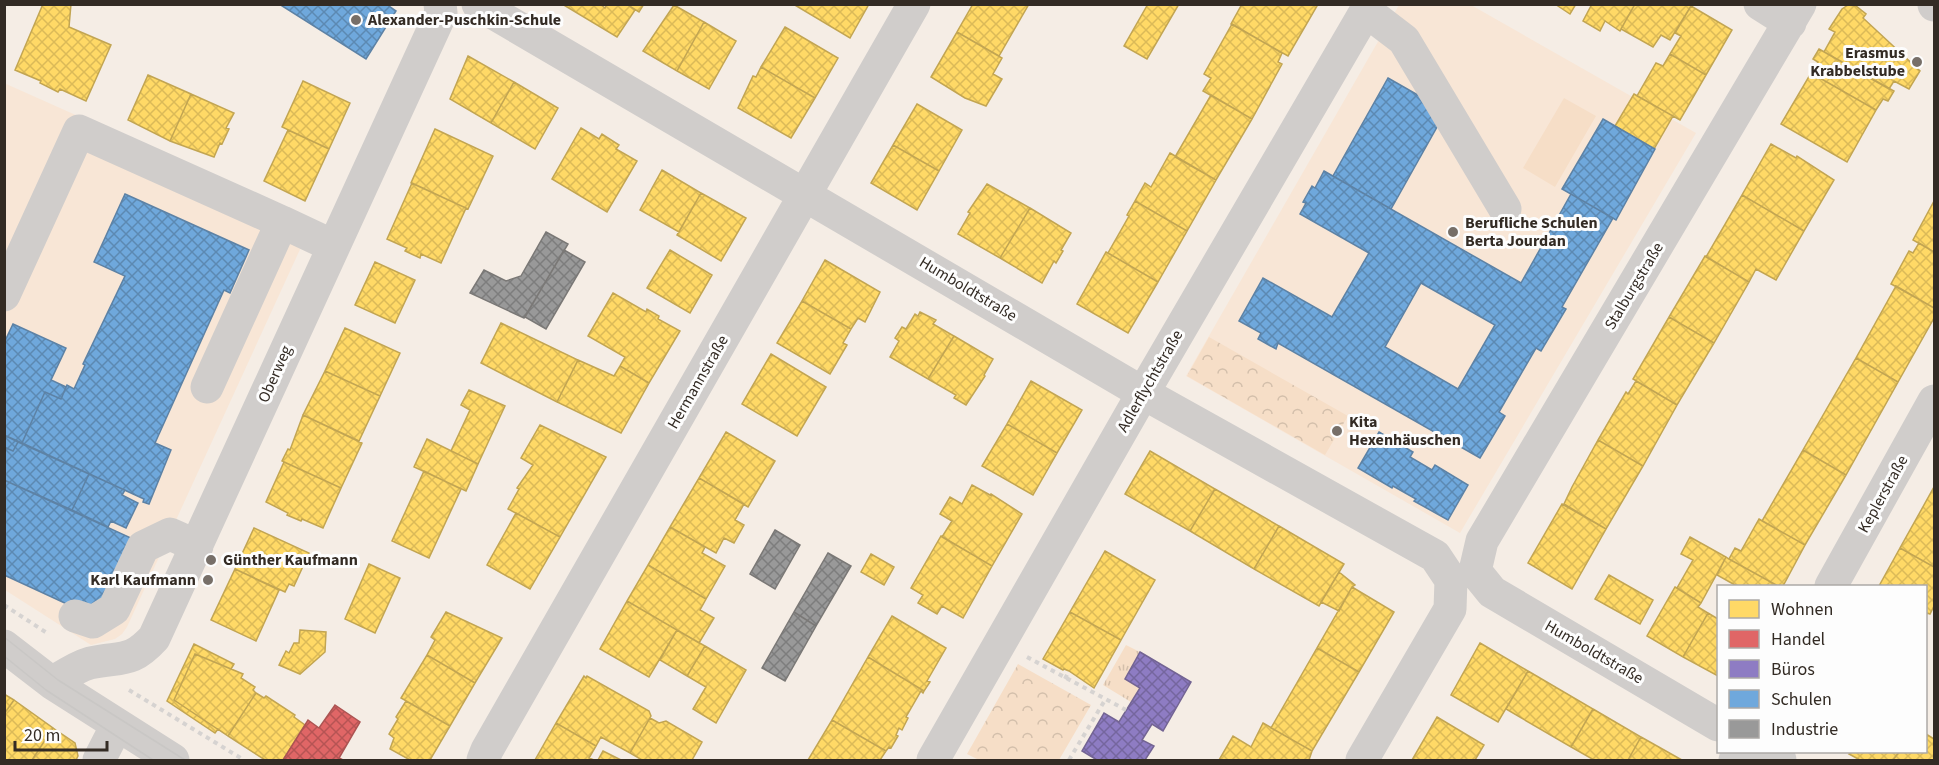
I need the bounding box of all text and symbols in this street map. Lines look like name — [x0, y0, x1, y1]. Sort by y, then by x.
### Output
place label: Alexander-Puschkin-Schule — [367, 9, 561, 31]
marker: Alexander-Puschkin-Schule — [349, 13, 363, 27]
place label: Erasmus Krabbelstube — [1810, 42, 1905, 82]
marker: Erasmus Krabbelstube — [1910, 55, 1924, 69]
place label: Berufliche Schulen Berta Jourdan — [1465, 212, 1598, 252]
marker: Berufliche Schulen Berta Jourdan — [1446, 225, 1460, 239]
street label: Stalburgstraße — [1599, 238, 1669, 334]
street label: Humboldtstraße — [915, 251, 1021, 327]
street label: Adlerflychtstraße — [1112, 326, 1188, 436]
street label: Hermannstraße — [662, 331, 734, 433]
street label: Oberweg — [253, 342, 297, 406]
place label: Kita Hexenhäuschen — [1349, 411, 1461, 451]
marker: Kita Hexenhäuschen — [1330, 424, 1344, 438]
street label: Keplerstraße — [1853, 451, 1913, 537]
place label: Günther Kaufmann — [223, 549, 358, 571]
marker: Günther Kaufmann — [204, 553, 218, 567]
place label: Karl Kaufmann — [90, 569, 196, 591]
marker: Karl Kaufmann — [201, 573, 215, 587]
legend — [1717, 585, 1927, 753]
text: Wohnen — [1771, 597, 1833, 622]
street label: Humboldtstraße — [1541, 615, 1647, 689]
text: Handel — [1771, 627, 1825, 652]
text: Büros — [1771, 657, 1815, 682]
text: Schulen — [1771, 687, 1832, 712]
scale bar — [15, 714, 106, 752]
text: Industrie — [1771, 717, 1838, 742]
text: 20 m — [24, 723, 60, 748]

